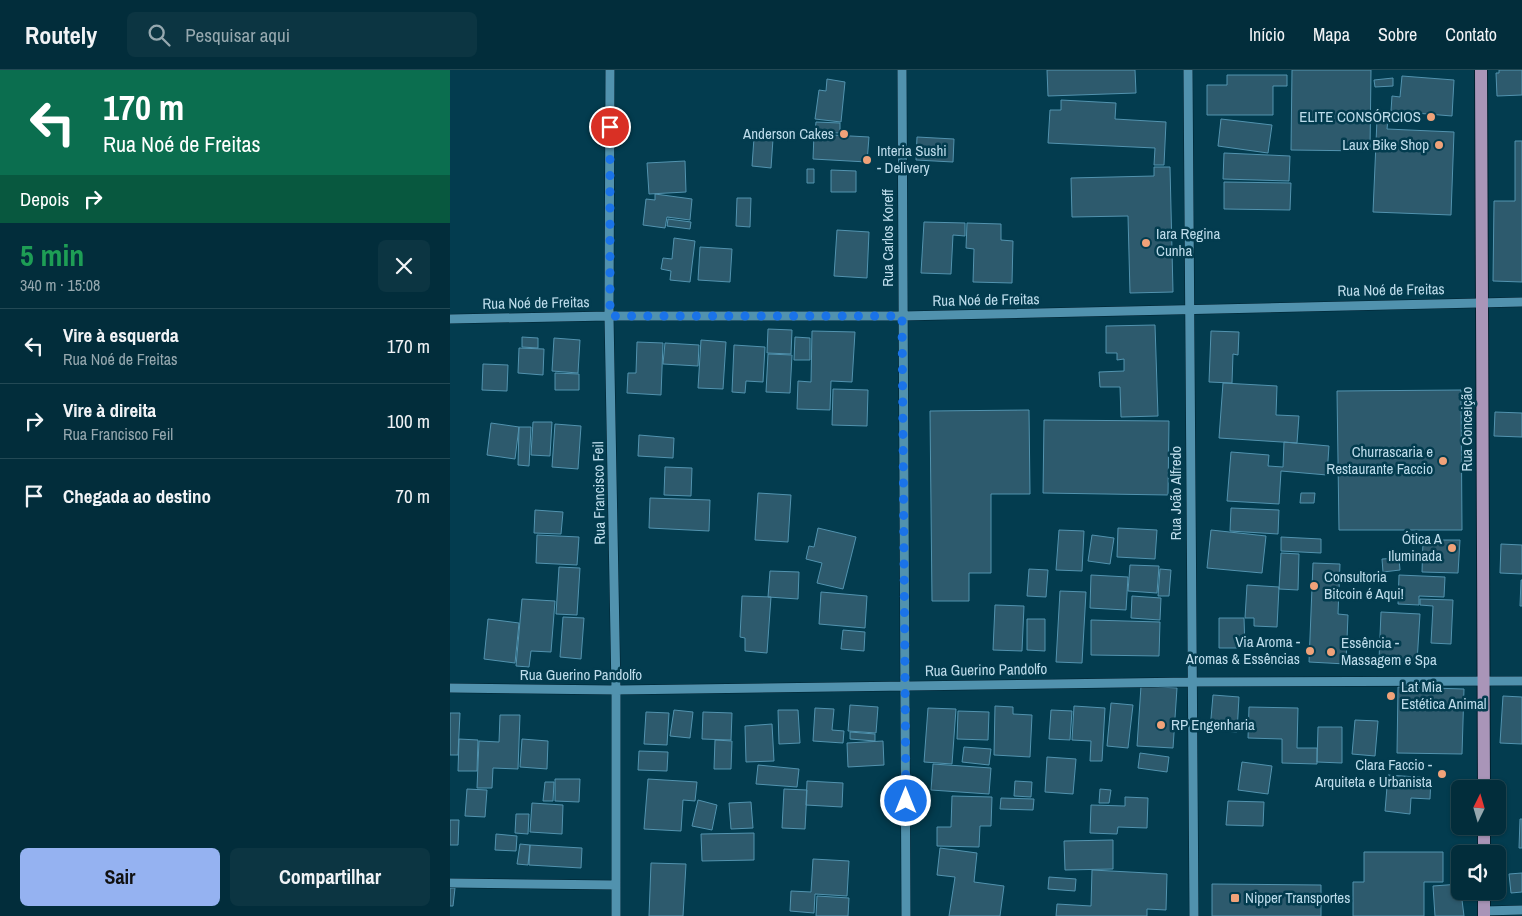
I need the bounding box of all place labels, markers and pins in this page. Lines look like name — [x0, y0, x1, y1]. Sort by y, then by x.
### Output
pin — [589, 106, 631, 148]
place label: ELITE CONSÓRCIOS — [1299, 106, 1421, 127]
marker: ELITE CONSÓRCIOS — [1425, 111, 1437, 123]
place label: Anderson Cakes — [742, 123, 834, 144]
marker: Anderson Cakes — [838, 128, 850, 140]
place label: Laux Bike Shop — [1342, 134, 1429, 155]
marker: Laux Bike Shop — [1433, 139, 1445, 151]
place label: Interia Sushi - Delivery — [877, 140, 947, 178]
marker: Interia Sushi - Delivery — [861, 154, 873, 166]
place label: Iara Regina Cunha — [1156, 223, 1220, 261]
marker: Iara Regina Cunha — [1140, 237, 1152, 249]
place label: Churrascaria e Restaurante Faccio — [1326, 441, 1433, 479]
marker: Churrascaria e Restaurante Faccio — [1437, 455, 1449, 467]
place label: Ótica A Iluminada — [1388, 528, 1443, 566]
marker: Ótica A Iluminada — [1446, 542, 1458, 554]
place label: Consultoria Bitcoin é Aqui! — [1324, 566, 1404, 604]
marker: Consultoria Bitcoin é Aqui! — [1308, 580, 1320, 592]
place label: Via Aroma - Aromas & Essências — [1185, 631, 1300, 669]
place label: Essência - Massagem e Spa — [1341, 632, 1437, 670]
marker: Via Aroma - Aromas & Essências — [1304, 645, 1316, 657]
marker: Essência - Massagem e Spa — [1325, 646, 1337, 658]
place label: Lat Mia Estética Animal — [1401, 676, 1486, 714]
marker: Lat Mia Estética Animal — [1385, 690, 1397, 702]
place label: RP Engenharia — [1171, 714, 1255, 735]
marker: RP Engenharia — [1155, 719, 1167, 731]
place label: Clara Faccio - Arquiteta e Urbanista — [1314, 754, 1432, 792]
marker: Clara Faccio - Arquiteta e Urbanista — [1436, 768, 1448, 780]
place label: Nipper Transportes — [1245, 887, 1350, 908]
marker: Nipper Transportes — [1229, 892, 1241, 904]

